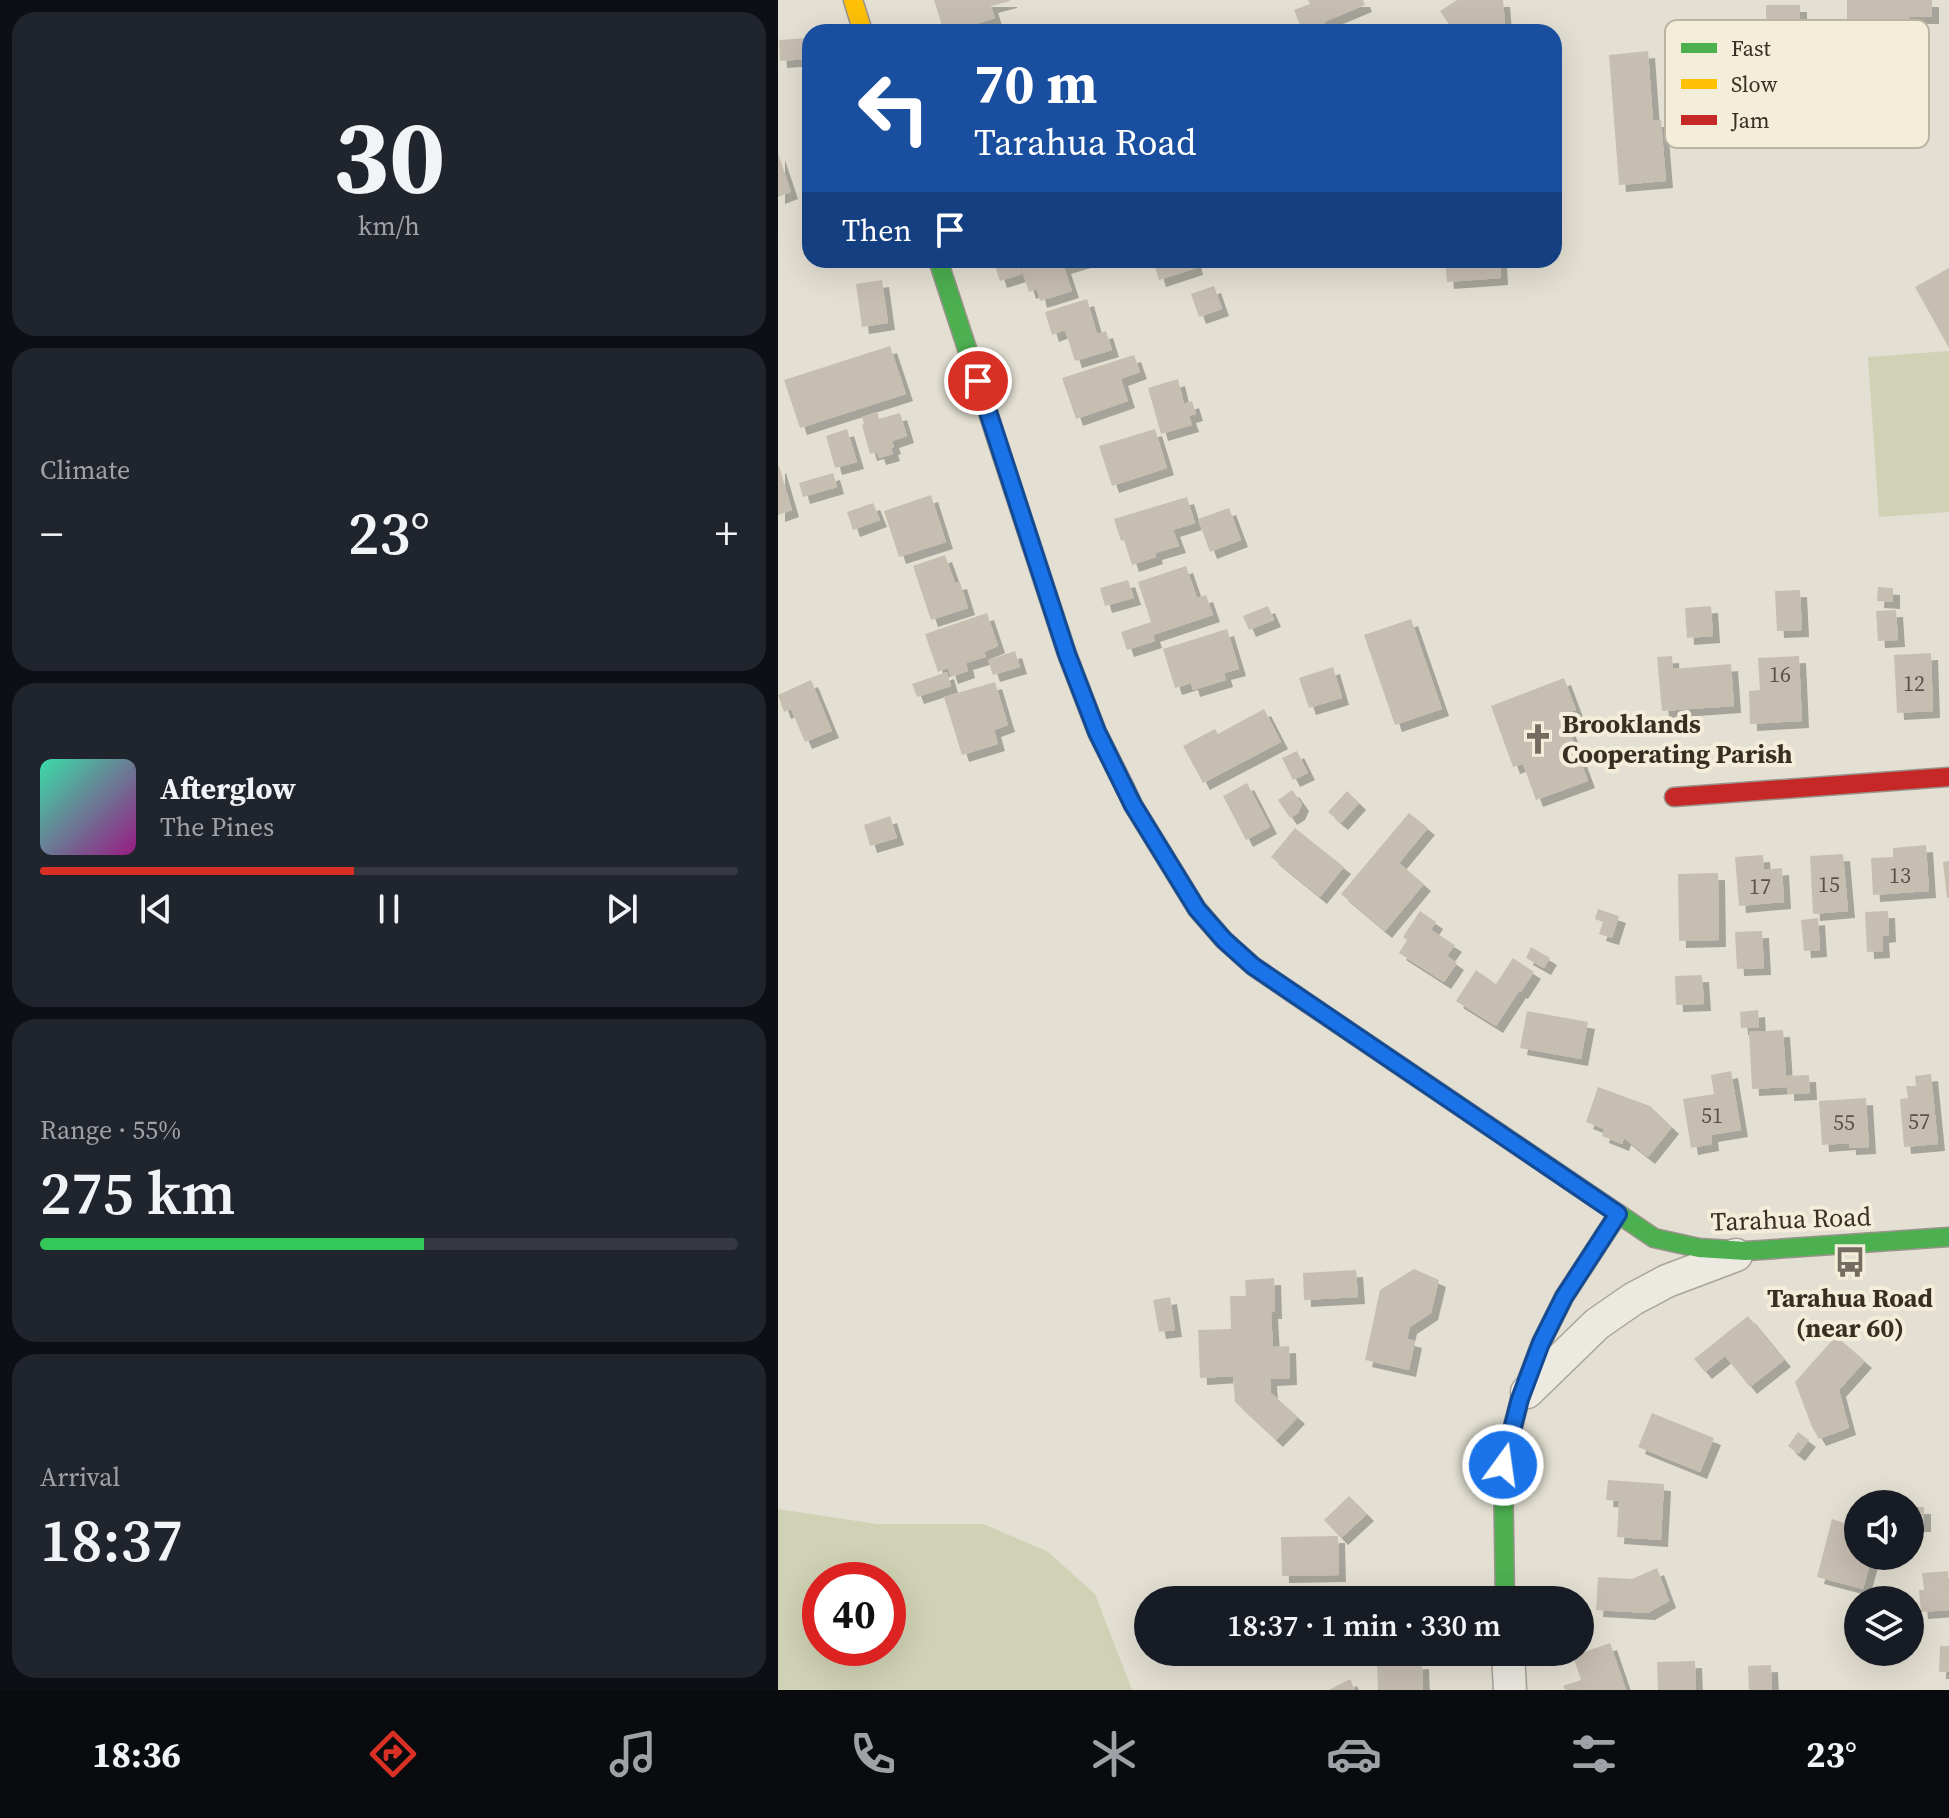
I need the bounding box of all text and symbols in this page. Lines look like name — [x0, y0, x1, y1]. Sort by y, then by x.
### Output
legend — [1665, 20, 1929, 148]
text: Fast — [1731, 33, 1772, 63]
text: 70 m — [974, 45, 1097, 122]
icon: left — [842, 56, 946, 160]
text: Slow — [1731, 69, 1778, 99]
text: 30 — [333, 84, 445, 227]
text: Jam — [1730, 105, 1770, 135]
text: Tarahua Road — [974, 118, 1196, 167]
text: km/h — [358, 208, 420, 244]
icon: arrive — [928, 208, 972, 252]
text: Then — [842, 210, 912, 251]
pin — [944, 347, 1012, 415]
icon: arrive — [956, 359, 1000, 403]
text: Climate — [40, 452, 130, 488]
text: 23° — [348, 492, 430, 574]
text: − — [40, 503, 63, 564]
text: + — [715, 503, 738, 564]
house number: 16 — [1769, 659, 1791, 689]
house number: 12 — [1903, 668, 1925, 698]
place label: Brooklands Cooperating Parish — [1562, 706, 1793, 772]
church icon: Brooklands Cooperating Parish — [1521, 722, 1555, 756]
text: Afterglow — [160, 768, 296, 809]
text: The Pines — [160, 809, 274, 845]
house number: 13 — [1889, 860, 1911, 890]
house number: 15 — [1818, 869, 1840, 899]
house number: 17 — [1749, 871, 1771, 901]
icon: previous — [134, 887, 178, 931]
icon: pause — [367, 887, 411, 931]
icon: next — [600, 887, 644, 931]
house number: 51 — [1701, 1100, 1723, 1130]
house number: 57 — [1908, 1106, 1930, 1136]
house number: 55 — [1833, 1107, 1855, 1137]
text: Range · 55% — [40, 1112, 181, 1148]
text: 275 km — [40, 1152, 236, 1234]
street label: Tarahua Road — [1710, 1198, 1872, 1240]
bus stop icon: Tarahua Road (near 60) — [1833, 1245, 1867, 1279]
place label: Tarahua Road (near 60) — [1767, 1280, 1933, 1346]
position arrow — [1461, 1423, 1545, 1507]
text: Arrival — [40, 1459, 120, 1495]
map controls — [1844, 1490, 1924, 1666]
button: sound — [1844, 1490, 1924, 1570]
text: 18:37 — [40, 1499, 183, 1581]
speed limit sign: 40 — [802, 1562, 906, 1666]
button: layers — [1844, 1586, 1924, 1666]
text: 18:37 · 1 min · 330 m — [1227, 1605, 1501, 1646]
icon: directions — [365, 1726, 421, 1782]
icon: music — [605, 1726, 661, 1782]
icon: phone — [845, 1726, 901, 1782]
icon: climate — [1086, 1726, 1142, 1782]
icon: car — [1326, 1726, 1382, 1782]
icon: filters — [1566, 1726, 1622, 1782]
text: 18:36 — [92, 1730, 181, 1779]
text: 23° — [1806, 1730, 1857, 1779]

